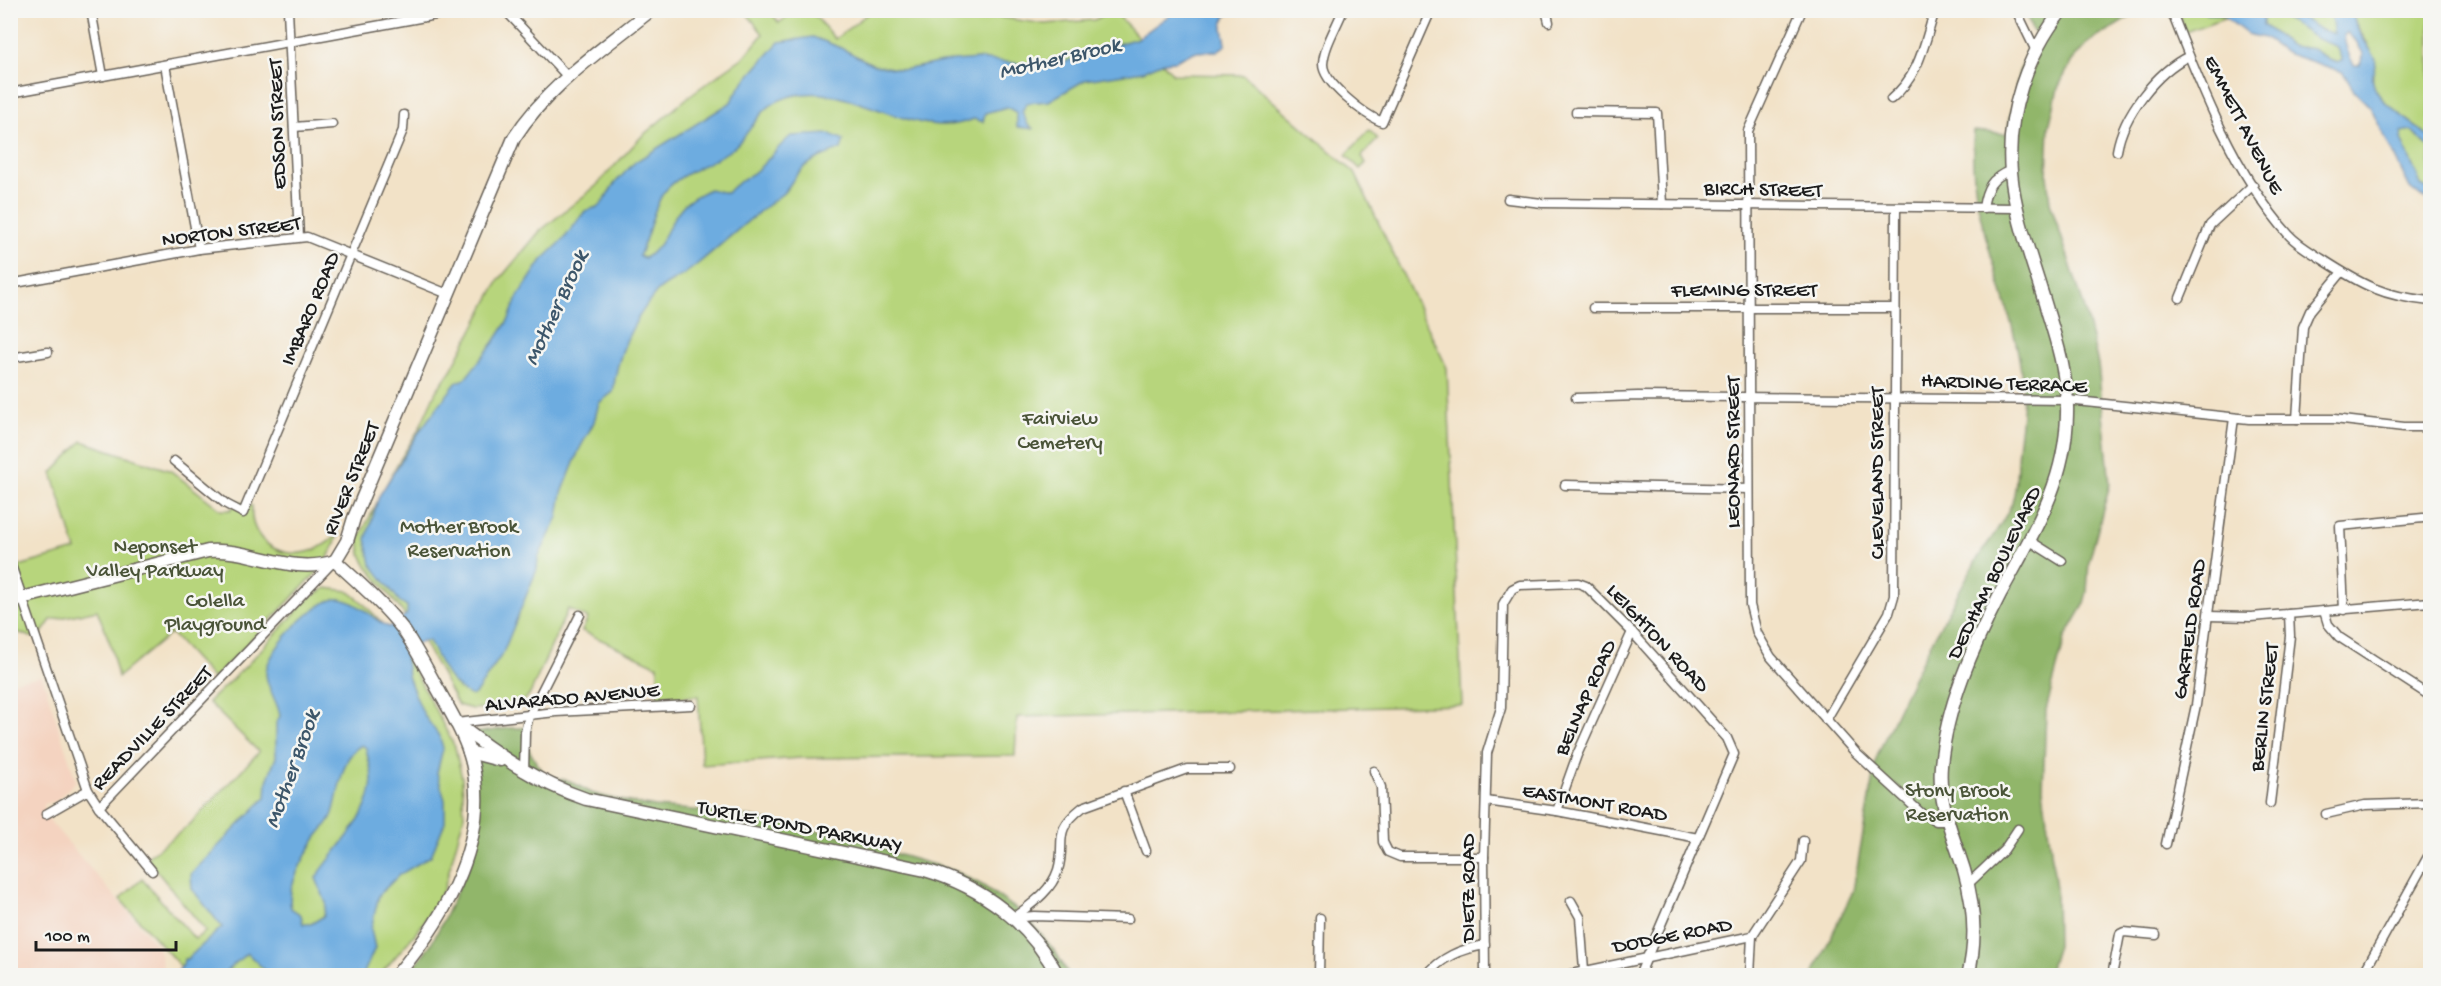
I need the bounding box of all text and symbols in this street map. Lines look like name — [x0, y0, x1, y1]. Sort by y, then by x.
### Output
water label: Mother Brook — [997, 33, 1125, 86]
street label: EMMETT AVENUE — [2196, 52, 2288, 200]
street label: EDSON STREET — [265, 57, 294, 190]
street label: BIRCH STREET — [1703, 178, 1823, 205]
street label: NORTON STREET — [161, 212, 303, 254]
water label: Mother Brook — [520, 245, 596, 370]
street label: IMBARO ROAD — [277, 248, 348, 370]
street label: FLEMING STREET — [1670, 280, 1818, 305]
street label: HARDING TERRACE — [1920, 370, 2088, 401]
street label: LEONARD STREET — [1723, 375, 1748, 528]
street label: CLEVELAND STREET — [1867, 386, 1892, 559]
park label: Fairview Cemetery — [1017, 408, 1103, 457]
street label: RIVER STREET — [319, 418, 388, 540]
street label: DEDHAM BOULEVARD — [1943, 483, 2049, 666]
park label: Mother Brook Reservation — [400, 516, 521, 565]
park label: Neponset Valley Parkway — [85, 536, 224, 585]
street label: GARFIELD ROAD — [2169, 557, 2214, 701]
street label: LEIGHTON ROAD — [1599, 580, 1714, 699]
park label: Colella Playground — [164, 590, 267, 639]
street label: BELNAP ROAD — [1550, 636, 1624, 761]
street label: BERLIN STREET — [2246, 641, 2287, 774]
street label: READVILLE STREET — [88, 661, 220, 797]
street label: ALVARADO AVENUE — [484, 679, 661, 720]
water label: Mother Brook — [260, 705, 328, 832]
street label: EASTMONT ROAD — [1520, 779, 1669, 830]
park label: Stony Brook Reservation — [1905, 780, 2012, 829]
street label: TURTLE POND PARKWAY — [694, 796, 904, 861]
street label: DIETZ ROAD — [1458, 834, 1483, 944]
scale bar — [36, 914, 176, 952]
street label: DODGE ROAD — [1609, 914, 1735, 962]
text: 100 m — [44, 927, 90, 948]

